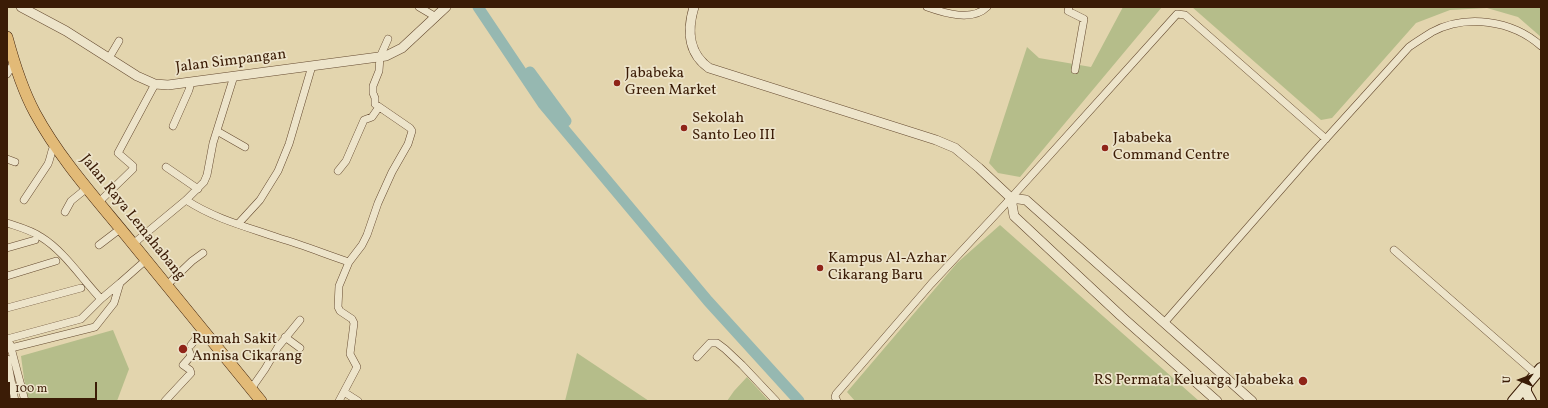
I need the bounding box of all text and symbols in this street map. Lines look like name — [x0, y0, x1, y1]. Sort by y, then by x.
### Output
street label: Jalan Simpangan — [175, 46, 287, 78]
place label: Jababeka Green Market — [625, 65, 716, 100]
marker: Jababeka Green Market — [612, 78, 622, 88]
place label: Sekolah Santo Leo III — [692, 110, 775, 145]
marker: Sekolah Santo Leo III — [679, 123, 689, 133]
place label: Jababeka Command Centre — [1113, 130, 1230, 165]
marker: Jababeka Command Centre — [1100, 143, 1110, 153]
street label: Jalan Raya Lemahabang — [76, 151, 188, 285]
place label: Kampus Al-Azhar Cikarang Baru — [828, 250, 947, 285]
marker: Kampus Al-Azhar Cikarang Baru — [815, 263, 825, 273]
place label: Rumah Sakit Annisa Cikarang — [192, 331, 302, 366]
marker: Rumah Sakit Annisa Cikarang — [177, 343, 189, 355]
north arrow — [1500, 360, 1540, 400]
place label: RS Permata Keluarga Jababeka — [1094, 372, 1294, 390]
scale bar — [10, 374, 99, 400]
marker: RS Permata Keluarga Jababeka — [1297, 375, 1309, 387]
text: U — [1500, 376, 1515, 384]
text: 100 m — [15, 381, 47, 397]

